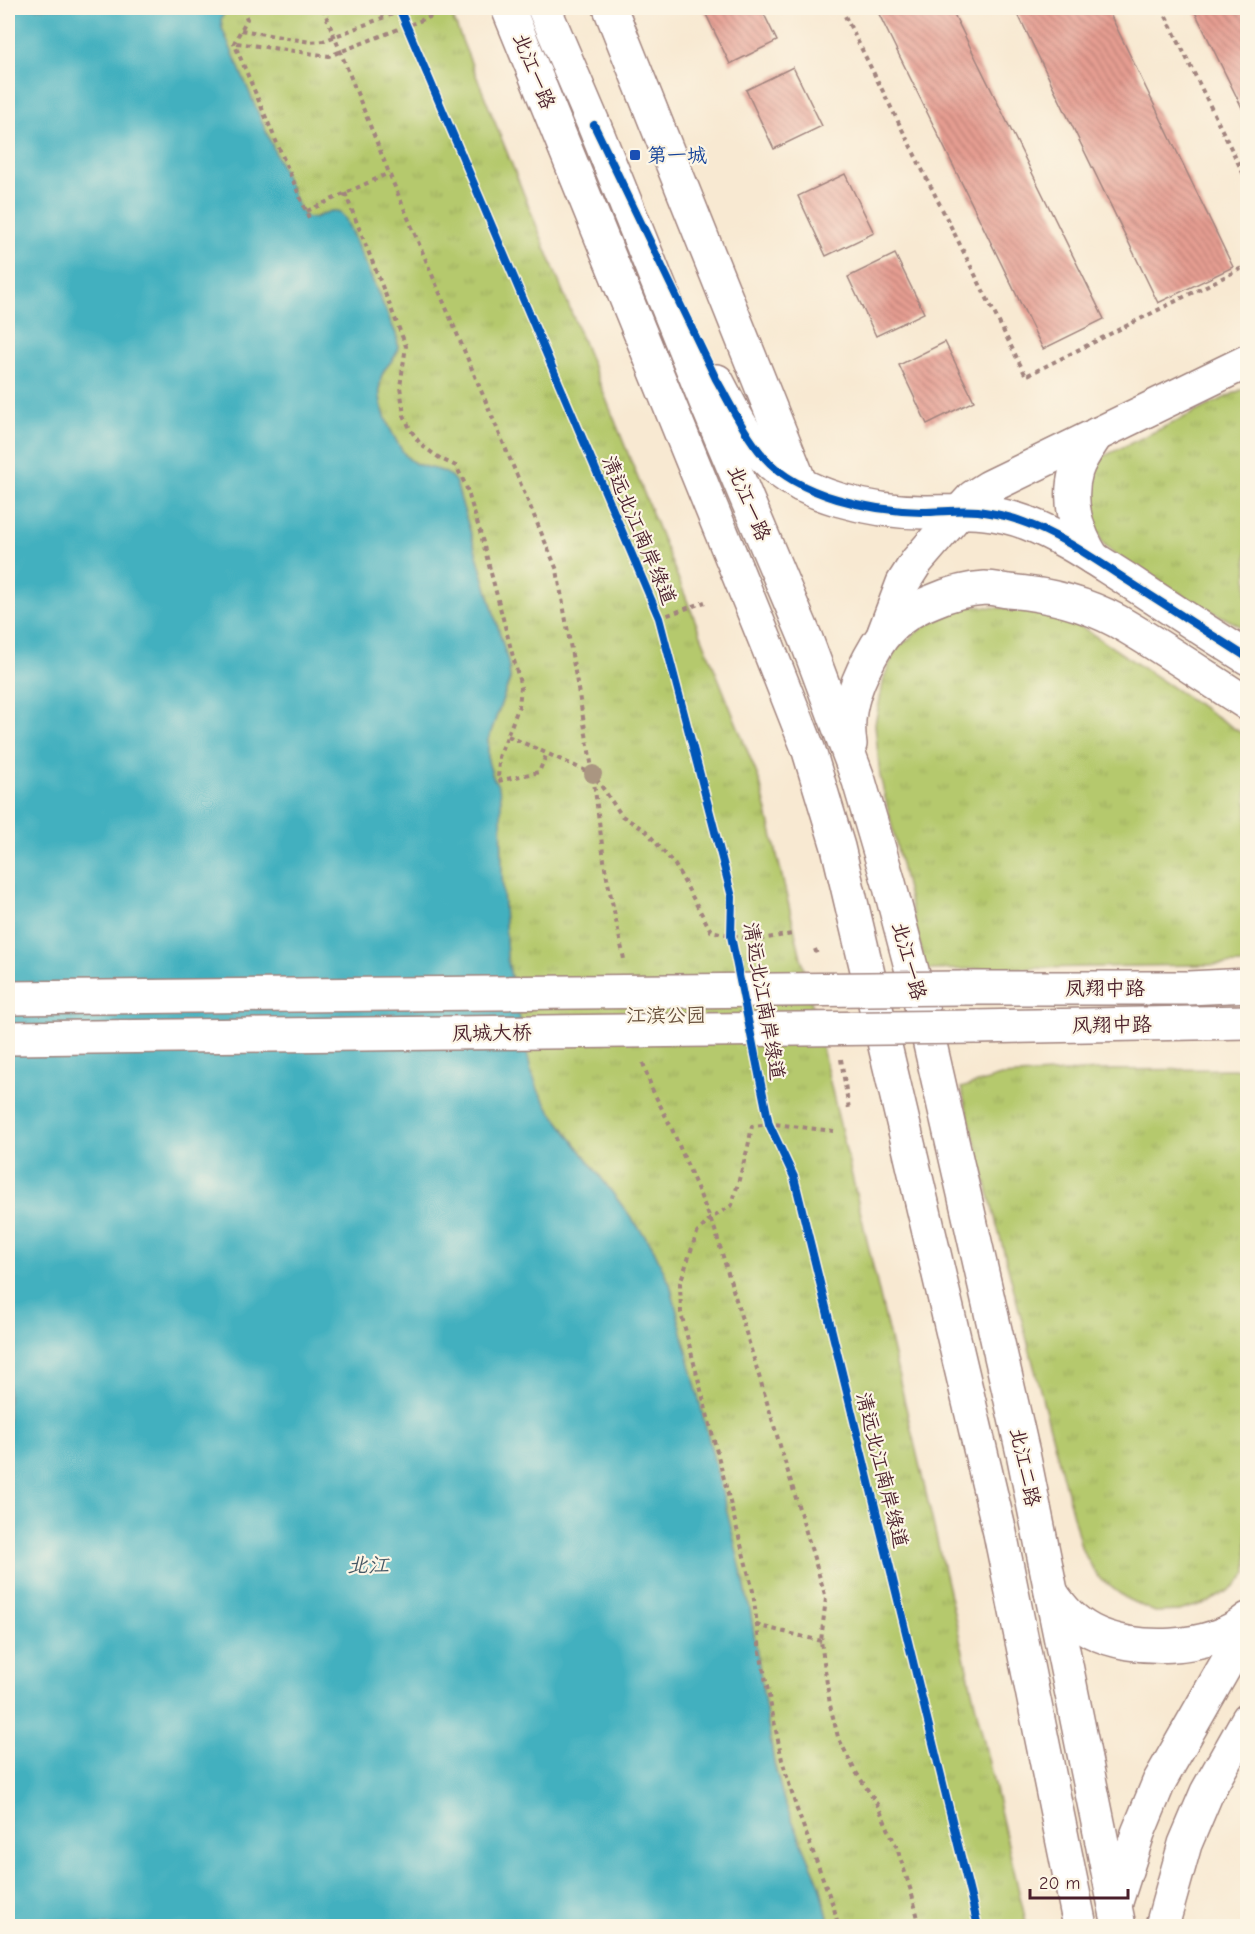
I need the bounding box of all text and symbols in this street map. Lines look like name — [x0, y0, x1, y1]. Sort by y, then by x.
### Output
street label: 北江一路 — [508, 30, 560, 113]
place label: 第一城 — [647, 144, 707, 167]
marker: 第一城 — [628, 148, 642, 162]
street label: 清远北江南岸绿道 — [597, 452, 681, 608]
street label: 北江一路 — [723, 462, 776, 545]
street label: 北江一路 — [888, 919, 931, 1004]
street label: 清远北江南岸绿道 — [739, 920, 789, 1082]
street label: 凤翔中路 — [1065, 977, 1146, 1000]
park label: 江滨公园 — [626, 1004, 706, 1027]
street label: 风翔中路 — [1072, 1013, 1153, 1037]
street label: 凤城大桥 — [452, 1021, 532, 1045]
street label: 清远北江南岸绿道 — [851, 1390, 913, 1550]
street label: 北江二路 — [1005, 1425, 1045, 1509]
water label: 北江 — [347, 1553, 390, 1577]
scale bar — [1030, 1862, 1128, 1900]
text: 20 m — [1039, 1873, 1080, 1894]

